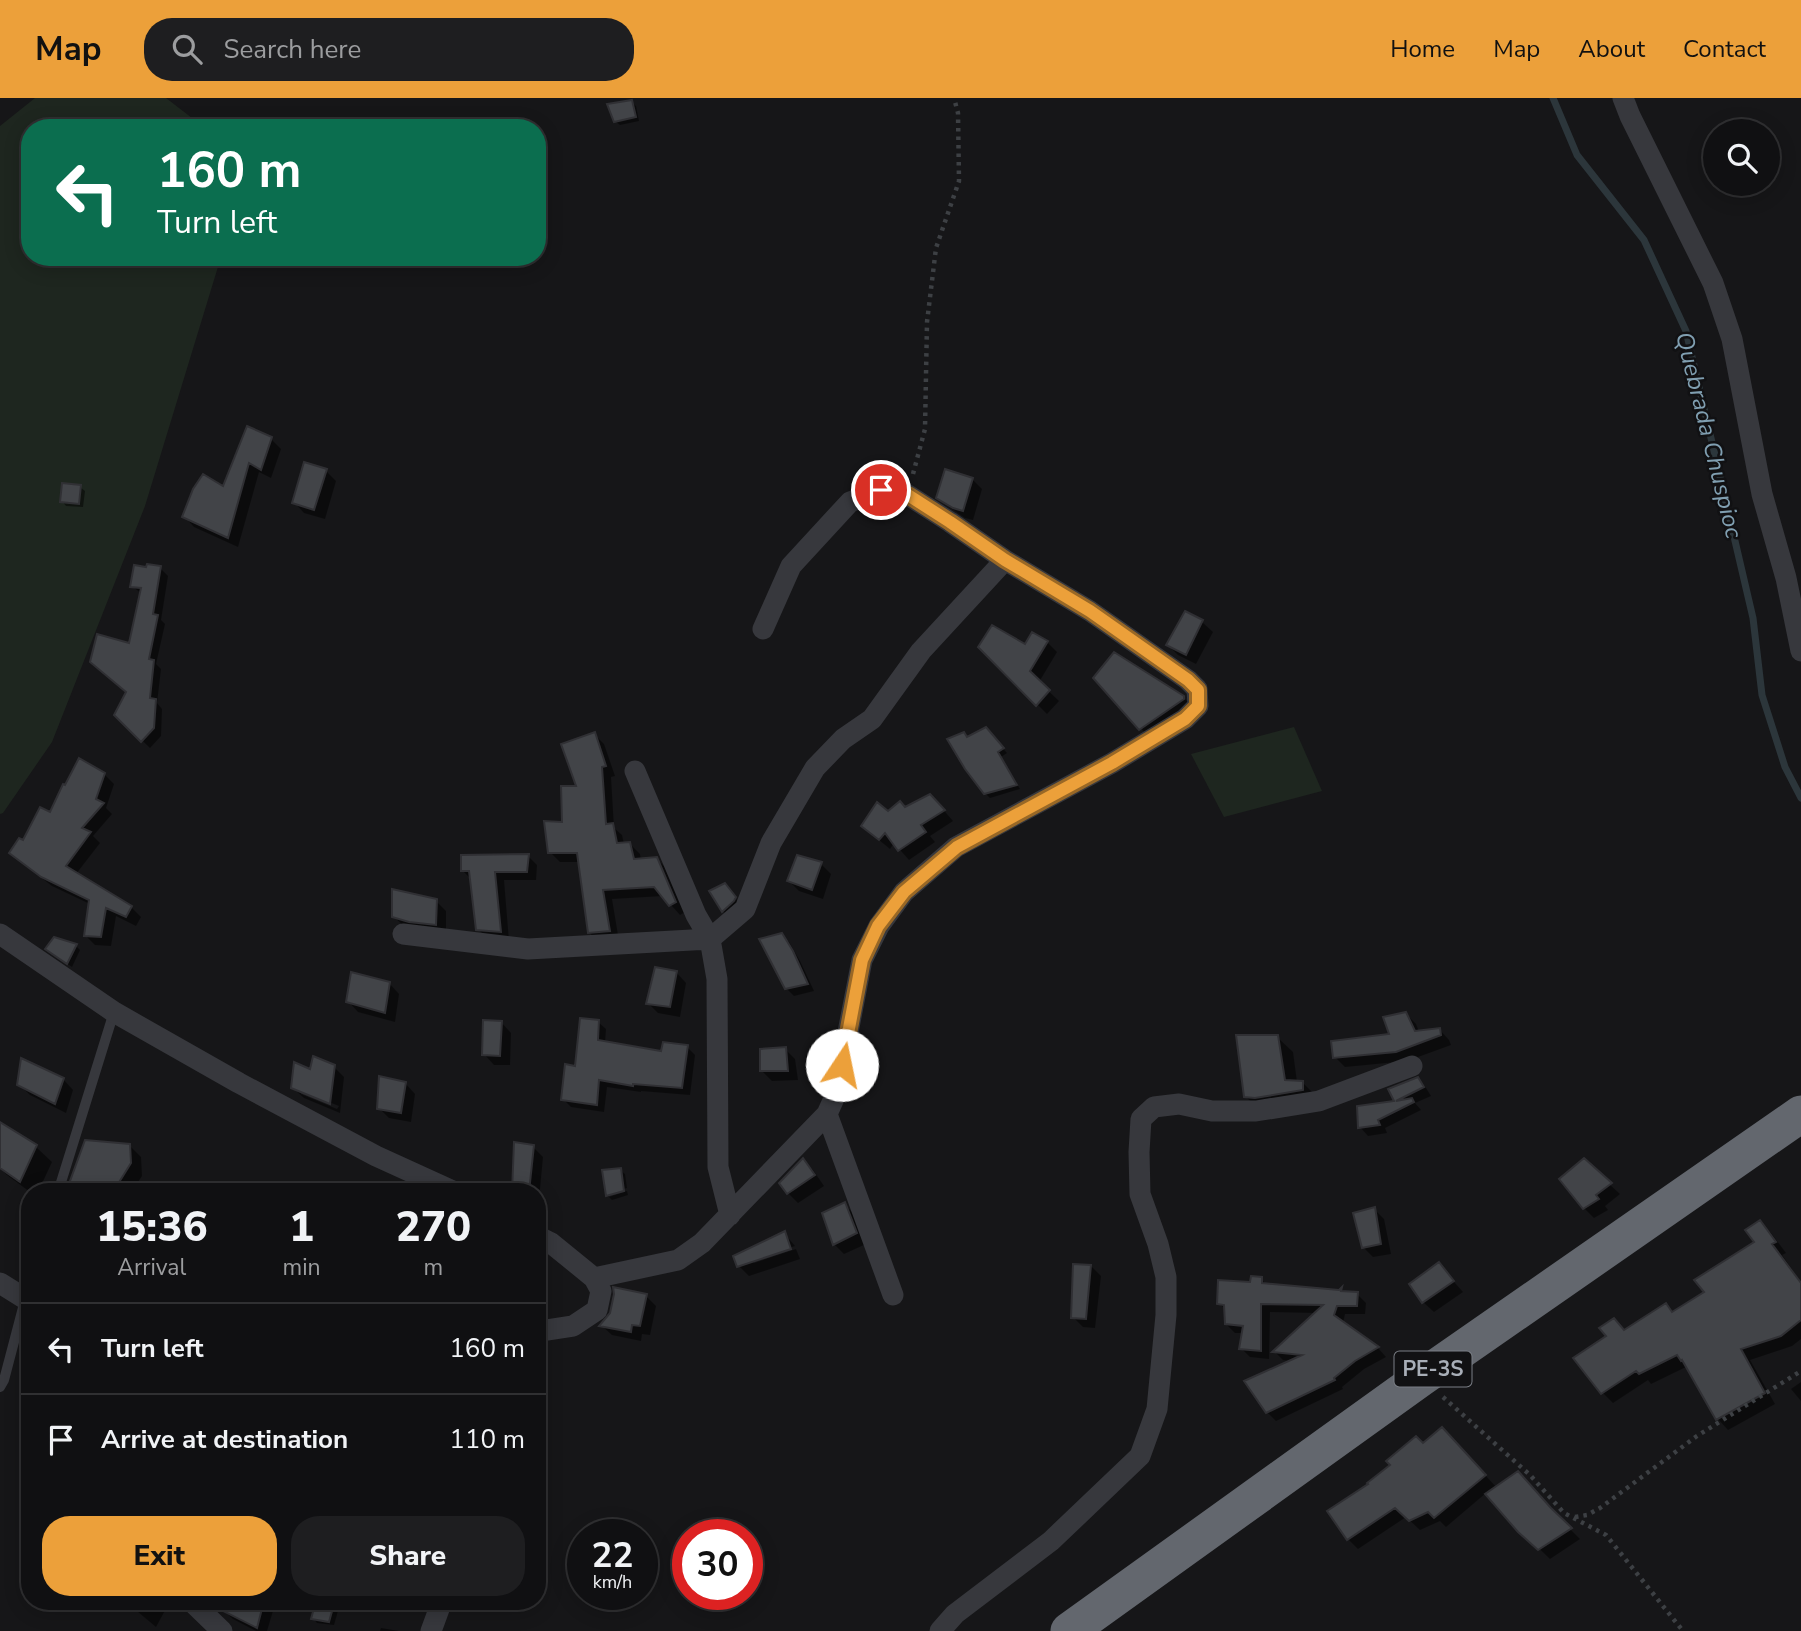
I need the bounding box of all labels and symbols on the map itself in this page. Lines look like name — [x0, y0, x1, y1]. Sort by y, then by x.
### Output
water label: Quebrada Chuspioc — [1668, 329, 1750, 542]
pin — [851, 460, 911, 520]
position arrow — [805, 1028, 879, 1102]
road number: PE-3S — [1394, 1352, 1472, 1386]
speed limit sign: 30 — [672, 1519, 763, 1610]

